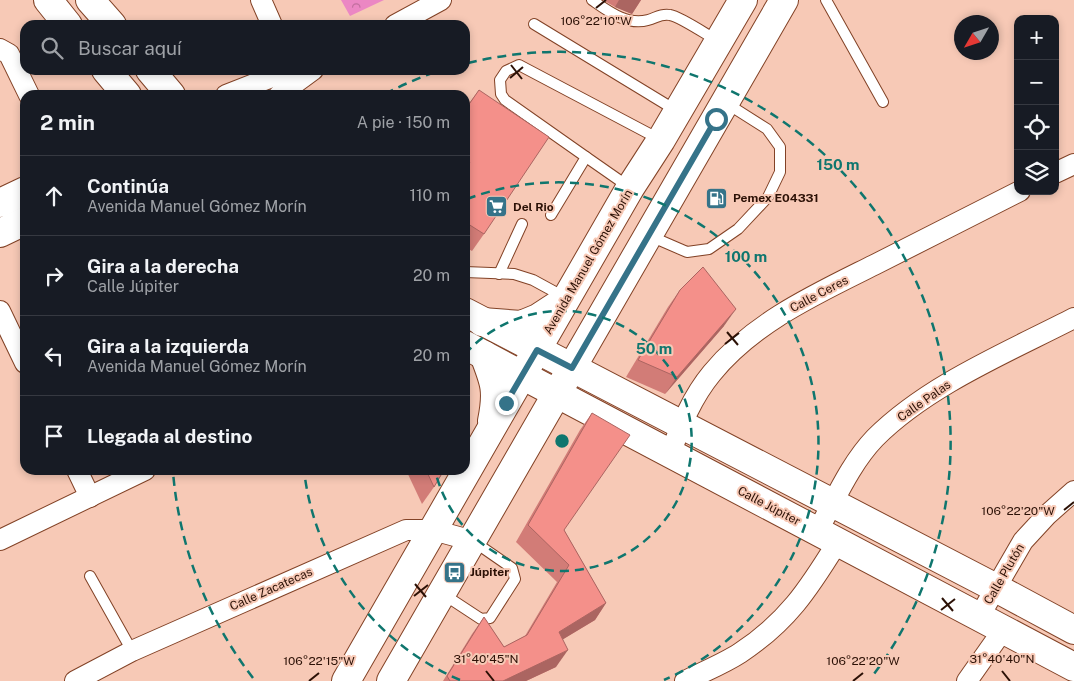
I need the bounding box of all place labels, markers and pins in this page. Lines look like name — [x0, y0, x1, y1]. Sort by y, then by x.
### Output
fuel station icon: Pemex E04331 — [705, 186, 729, 210]
place label: Pemex E04331 — [733, 191, 819, 205]
supermarket icon: Del Rio — [485, 195, 509, 219]
place label: Del Rio — [513, 200, 554, 214]
centre of rings — [553, 432, 571, 450]
bus stop icon: Júpiter — [442, 560, 466, 584]
place label: Júpiter — [470, 565, 509, 579]

